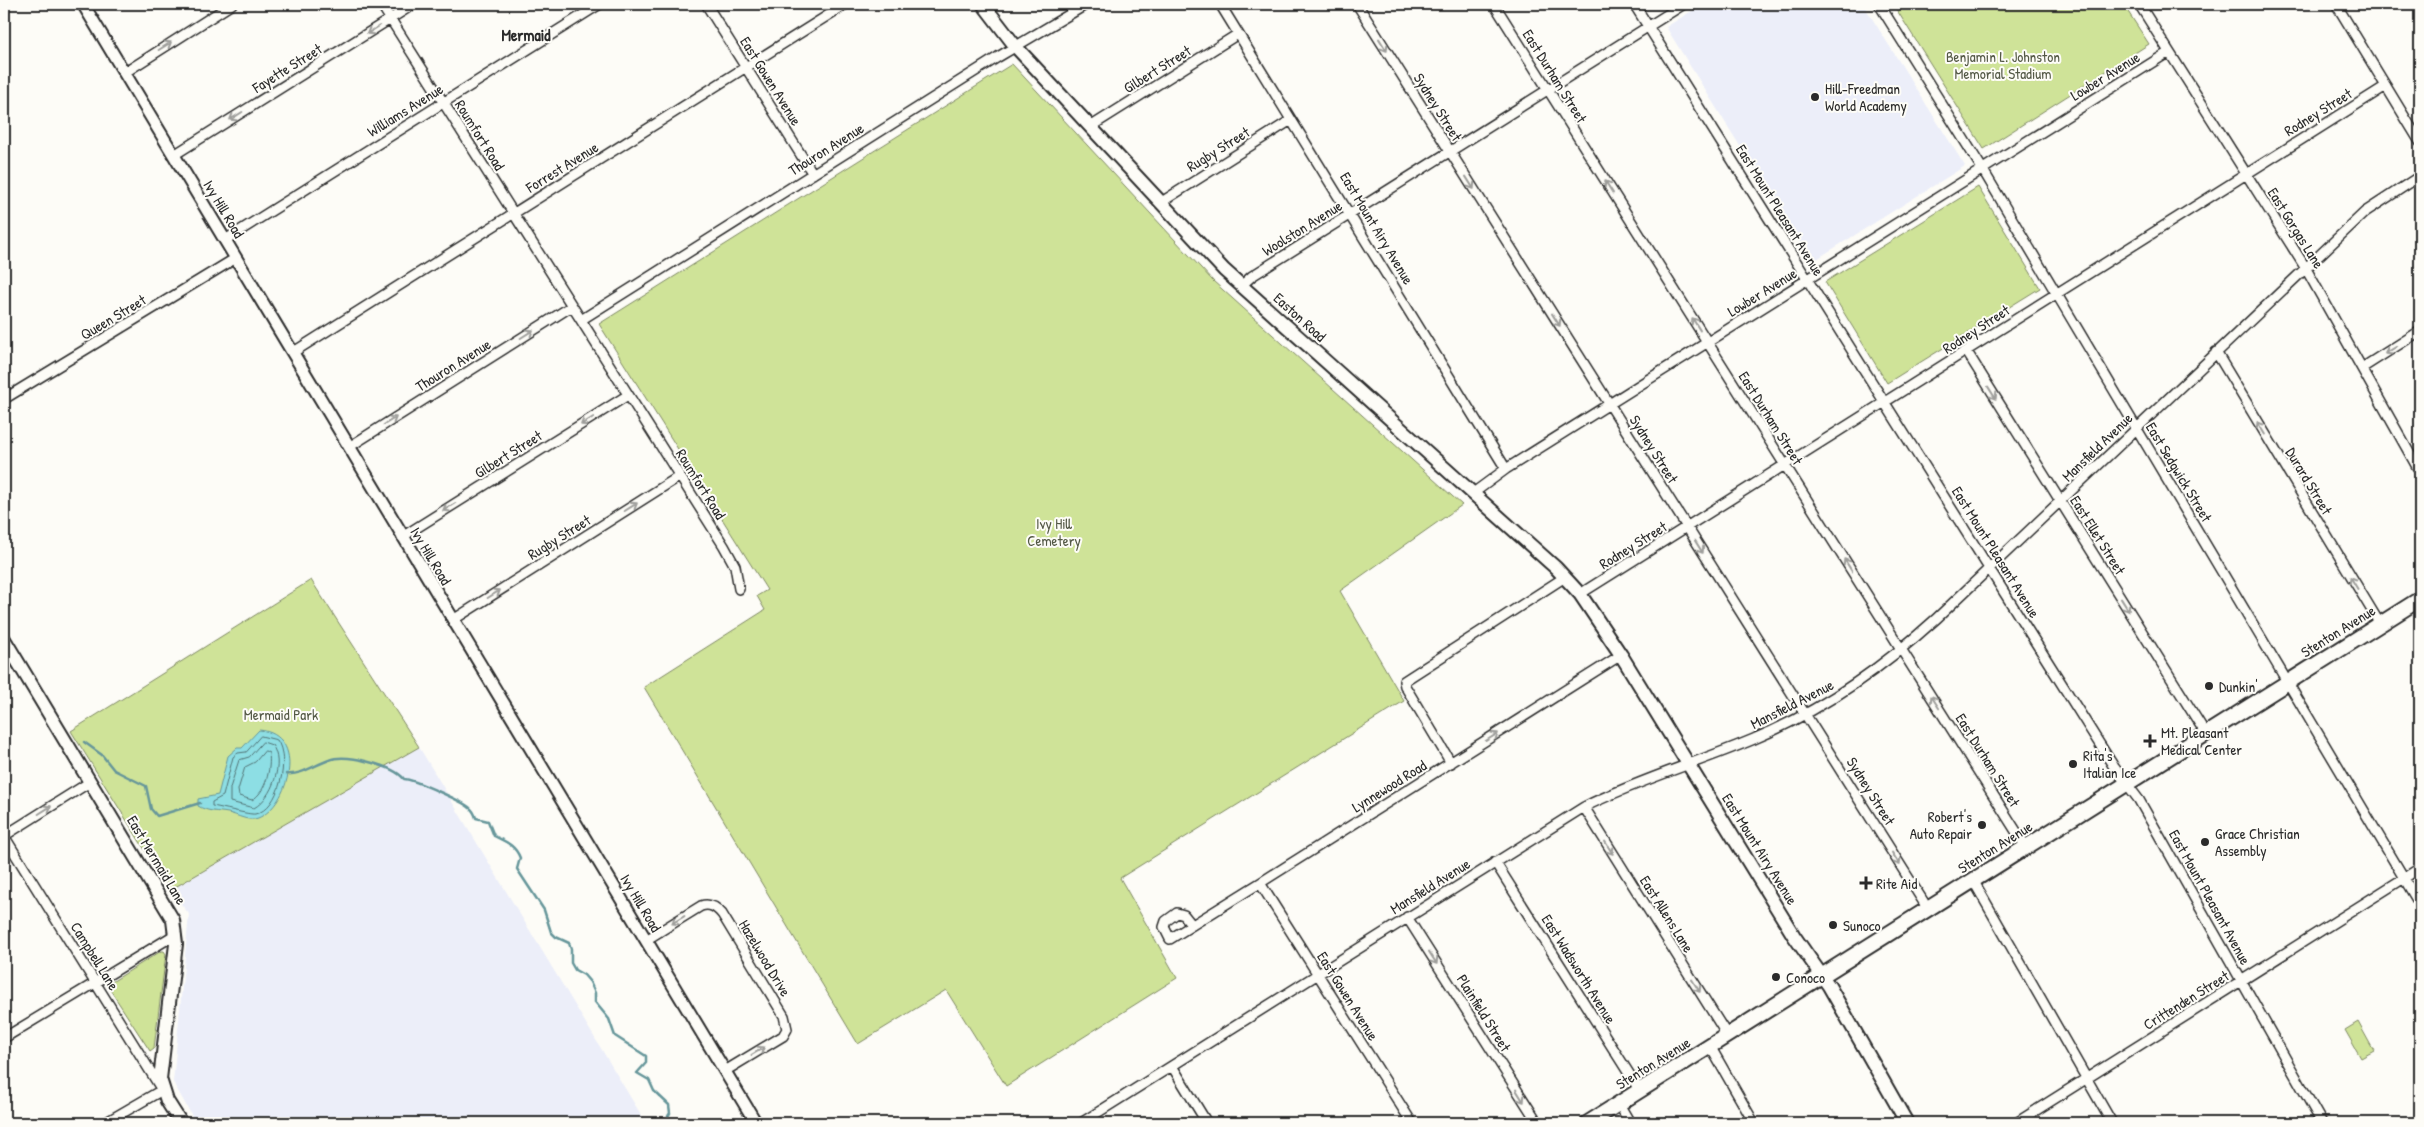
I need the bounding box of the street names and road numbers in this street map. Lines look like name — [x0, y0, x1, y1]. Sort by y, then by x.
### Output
street label: East Durham Street — [1518, 25, 1593, 127]
street label: East Gowen Avenue — [735, 32, 807, 130]
street label: Fayette Street — [247, 38, 327, 98]
street label: Gilbert Street — [1119, 40, 1196, 98]
street label: Lowber Avenue — [2066, 46, 2144, 106]
street label: Sydney Street — [1409, 69, 1468, 146]
street label: Williams Avenue — [363, 78, 447, 142]
street label: Rodney Street — [2280, 82, 2357, 141]
street label: Roumfort Road — [450, 96, 510, 174]
street label: Thouron Avenue — [784, 117, 868, 181]
street label: Rugby Street — [1183, 121, 1254, 177]
street label: Forrest Avenue — [521, 136, 602, 198]
street label: East Mount Pleasant Avenue — [1731, 140, 1829, 280]
street label: East Mount Airy Avenue — [1335, 168, 1419, 288]
street label: Ivy Hill Road — [198, 176, 250, 242]
street label: East Gorgas Lane — [2263, 183, 2329, 273]
street label: Woolston Avenue — [1258, 195, 1346, 261]
street label: Lowber Avenue — [1723, 262, 1801, 322]
street label: Easton Road — [1269, 288, 1331, 346]
street label: Queen Street — [76, 289, 150, 345]
street label: Rodney Street — [1938, 299, 2014, 359]
street label: Thouron Avenue — [411, 333, 495, 397]
street label: East Durham Street — [1734, 367, 1809, 469]
street label: Mansfield Avenue — [2057, 408, 2137, 486]
street label: Sydney Street — [1625, 411, 1684, 488]
street label: East Sedgwick Street — [2141, 418, 2218, 527]
street label: Gilbert Street — [470, 425, 547, 483]
street label: Durard Street — [2281, 444, 2338, 519]
street label: Roumfort Road — [671, 445, 731, 523]
street label: East Mount Pleasant Avenue — [1947, 482, 2045, 622]
street label: East Ellet Street — [2065, 491, 2131, 579]
street label: Rugby Street — [524, 509, 595, 565]
street label: Rodney Street — [1595, 515, 1672, 574]
street label: Ivy Hill Road — [405, 523, 457, 589]
street label: Stenton Avenue — [2297, 600, 2379, 662]
street label: Mansfield Avenue — [1747, 674, 1837, 734]
street label: East Durham Street — [1951, 709, 2026, 811]
street label: Sydney Street — [1842, 753, 1901, 830]
street label: Lynnewood Road — [1348, 755, 1430, 817]
street label: East Mount Airy Avenue — [1717, 789, 1803, 909]
street label: East Mermaid Lane — [122, 812, 192, 909]
street label: Stenton Avenue — [1954, 816, 2036, 878]
street label: East Mount Pleasant Avenue — [2164, 826, 2256, 968]
street label: Mansfield Avenue — [1386, 853, 1474, 919]
street label: Ivy Hill Road — [615, 870, 667, 936]
street label: East Allens Lane — [1635, 872, 1699, 956]
street label: East Wadsworth Avenue — [1537, 910, 1621, 1028]
street label: Hazelwood Drive — [734, 916, 796, 1000]
street label: Campbell Lane — [66, 918, 124, 994]
street label: East Gowen Avenue — [1312, 947, 1384, 1045]
street label: Crittenden Street — [2139, 965, 2234, 1035]
street label: Plainfield Street — [1452, 970, 1517, 1056]
street label: Stenton Avenue — [1612, 1032, 1694, 1094]

